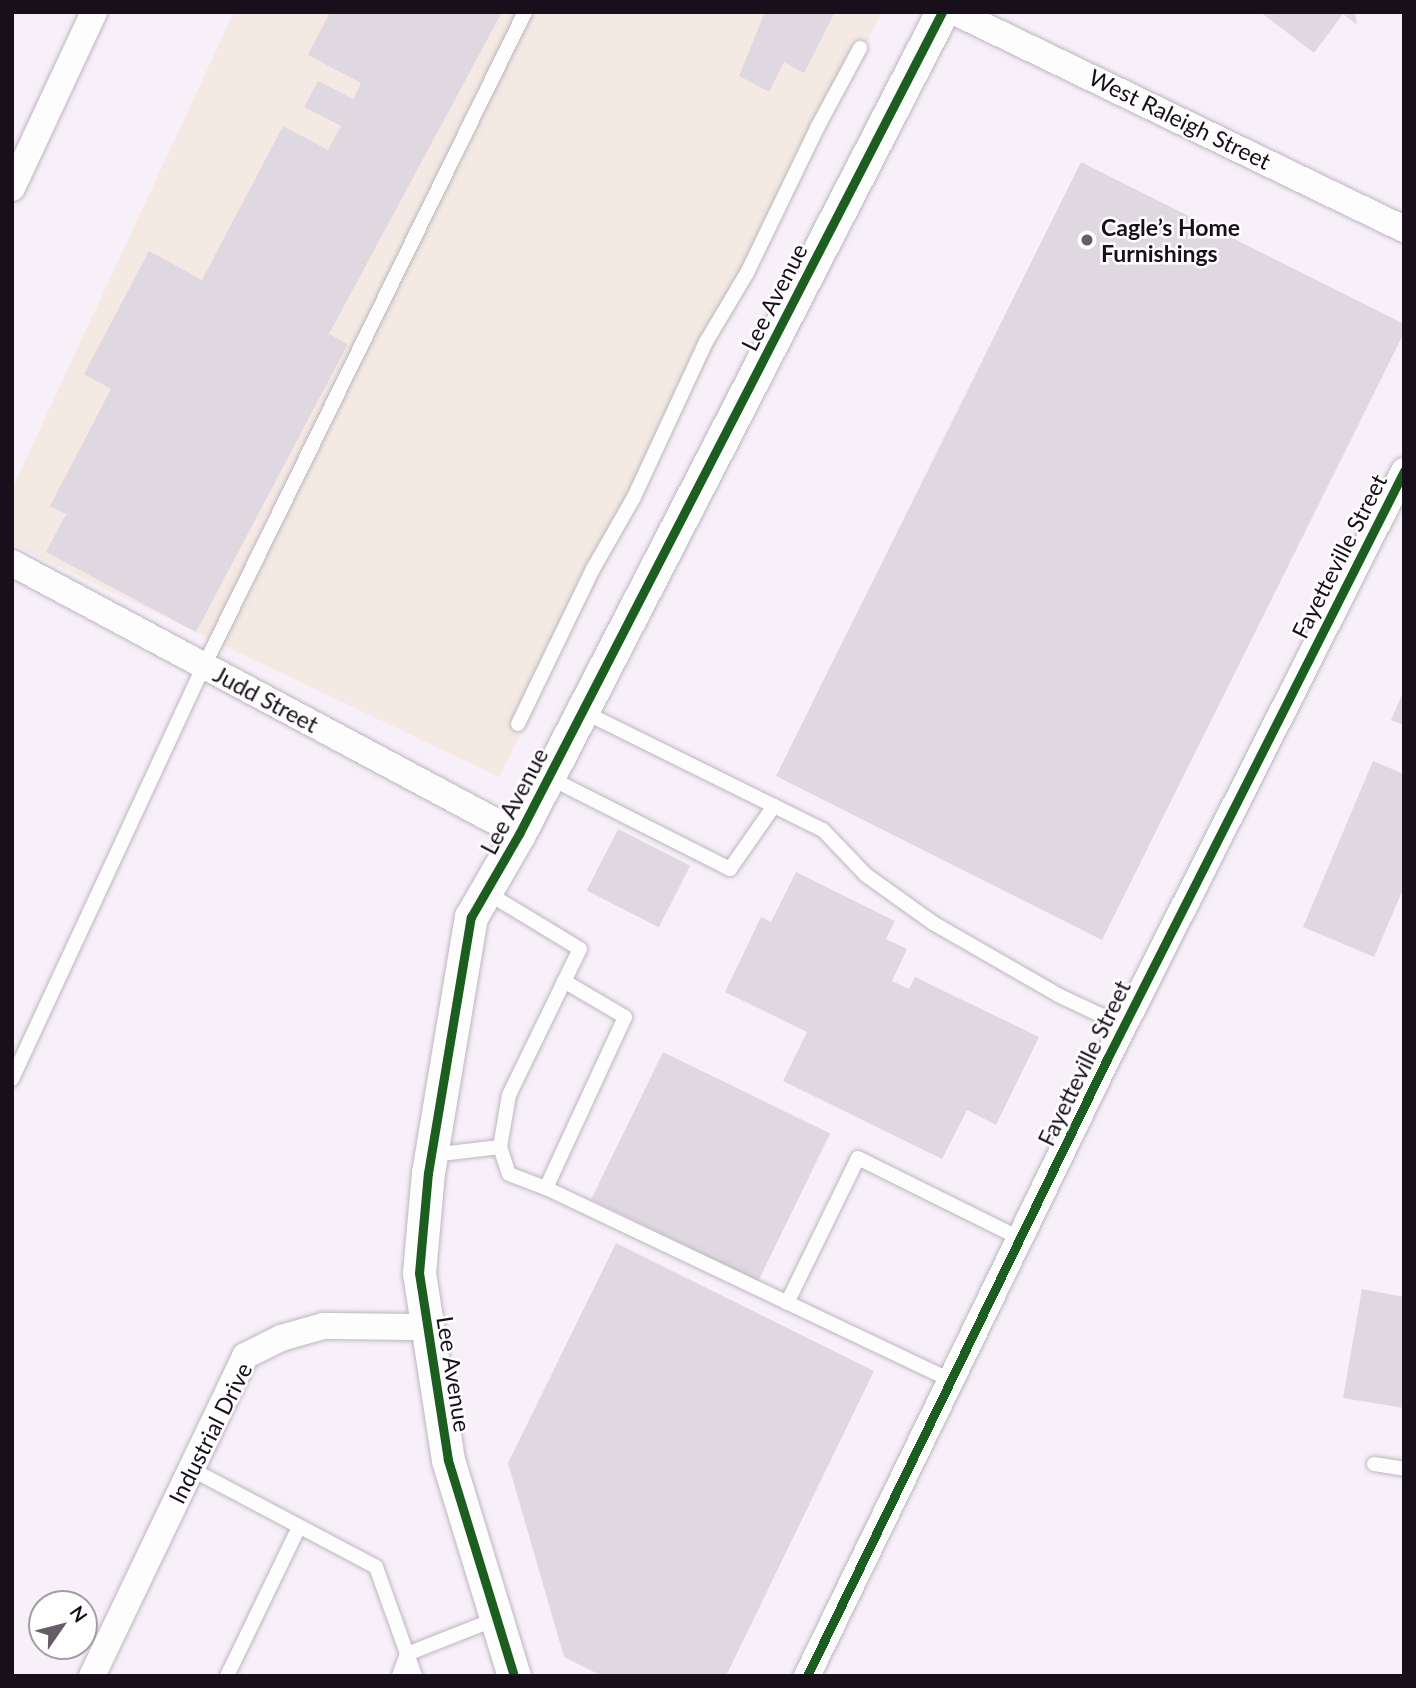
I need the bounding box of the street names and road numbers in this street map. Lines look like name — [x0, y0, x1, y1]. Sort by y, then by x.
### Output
street label: West Raleigh Street — [1085, 63, 1275, 175]
street label: Lee Avenue — [735, 238, 813, 356]
street label: Fayetteville Street — [1286, 469, 1392, 643]
street label: Judd Street — [209, 660, 323, 738]
street label: Lee Avenue — [474, 743, 554, 859]
street label: Fayetteville Street — [1032, 976, 1136, 1150]
street label: Lee Avenue — [431, 1314, 477, 1434]
street label: Industrial Drive — [163, 1358, 257, 1508]

